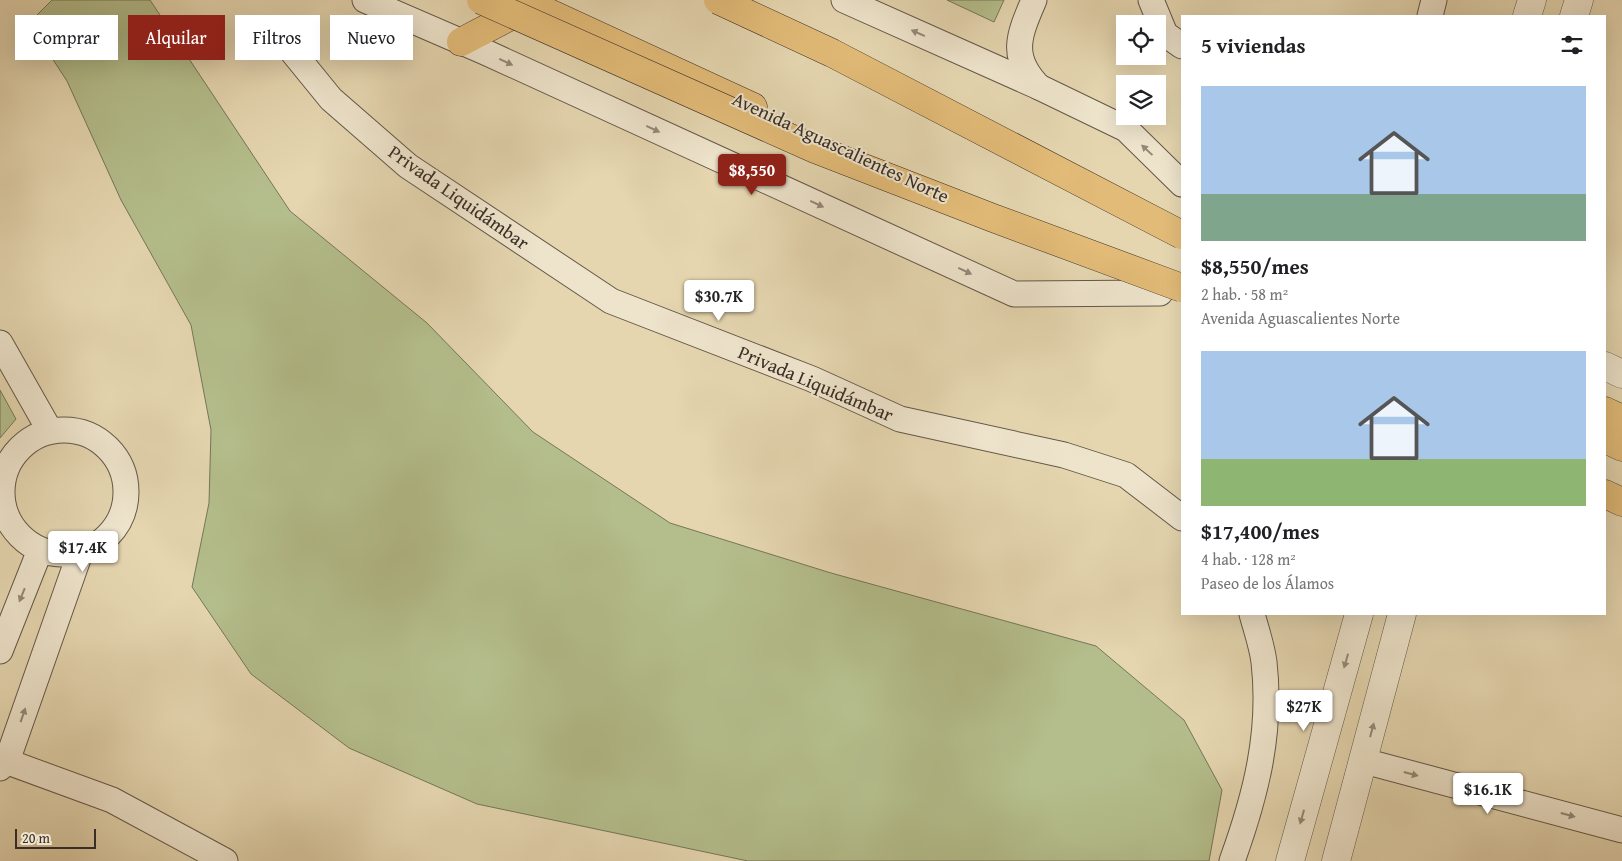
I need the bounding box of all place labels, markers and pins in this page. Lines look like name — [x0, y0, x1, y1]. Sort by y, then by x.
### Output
pin: $8,550 — [711, 154, 793, 196]
pin: $30.7K — [678, 280, 760, 322]
pin: $17.4K — [42, 530, 124, 573]
pin: $27K — [1274, 690, 1334, 732]
pin: $16.1K — [1447, 772, 1529, 815]

